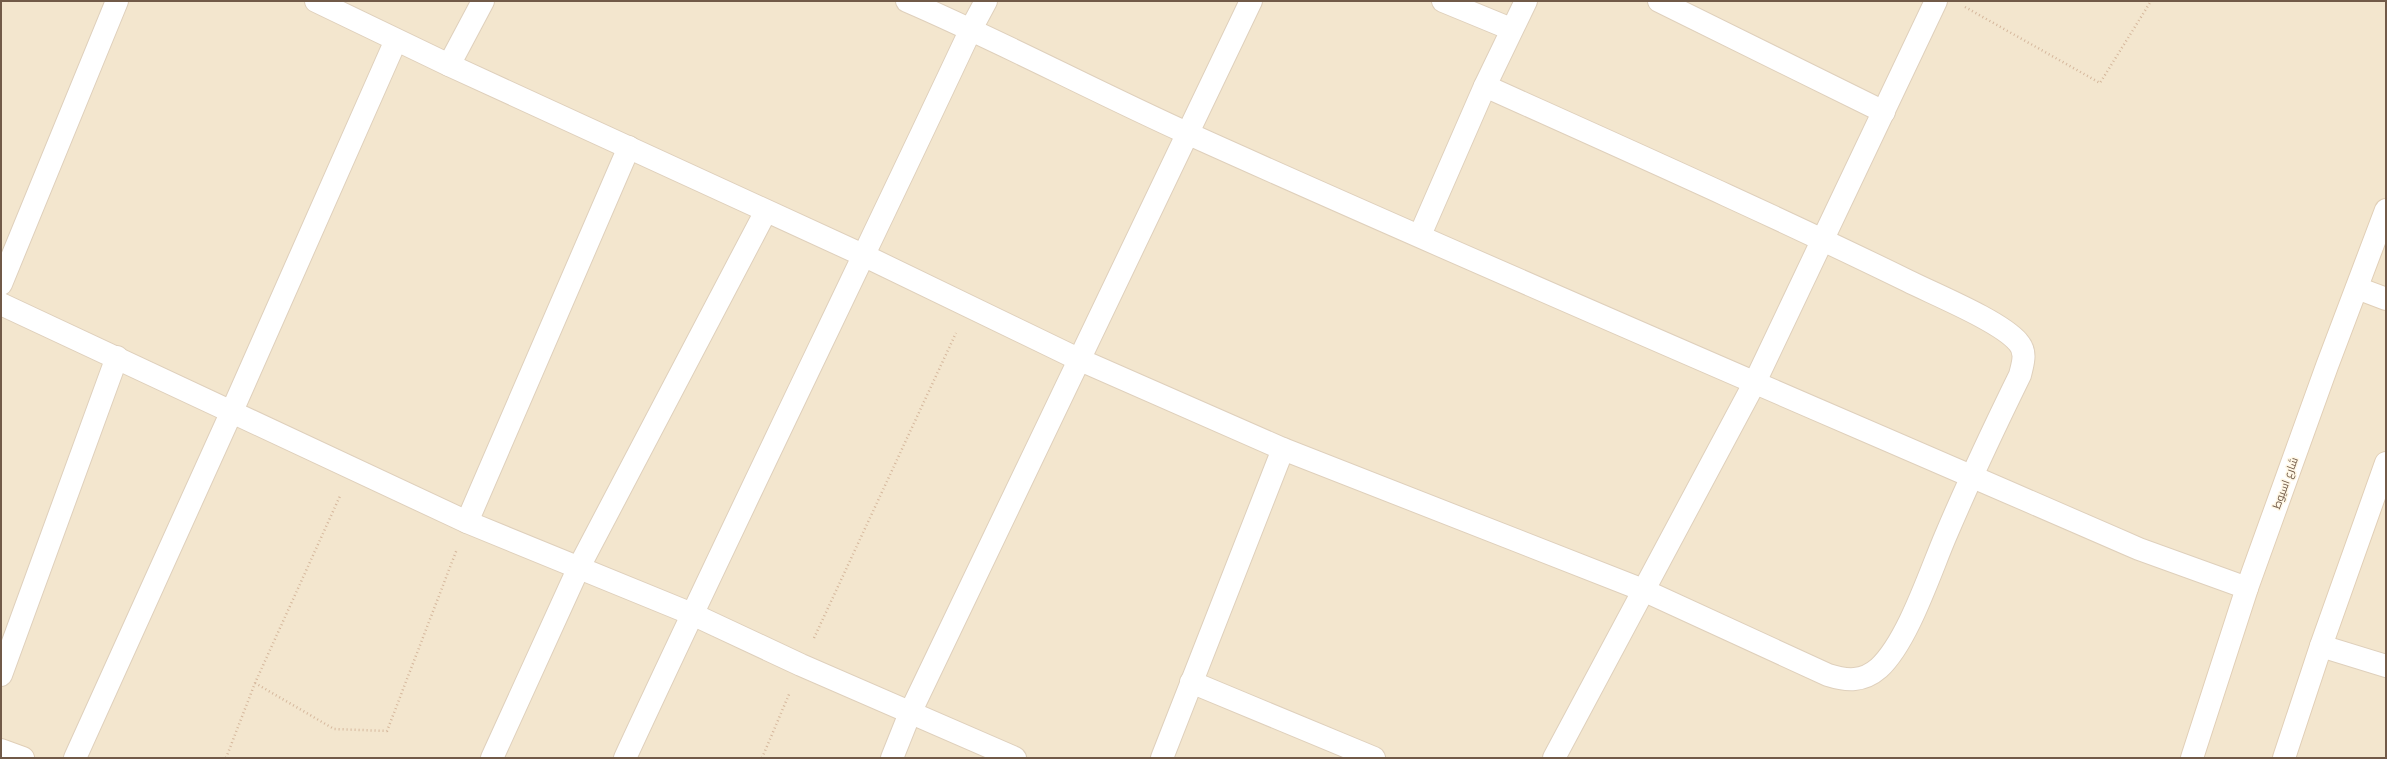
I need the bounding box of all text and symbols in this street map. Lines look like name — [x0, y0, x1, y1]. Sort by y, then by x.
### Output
street label: شارع اسيوط — [2268, 455, 2302, 511]

